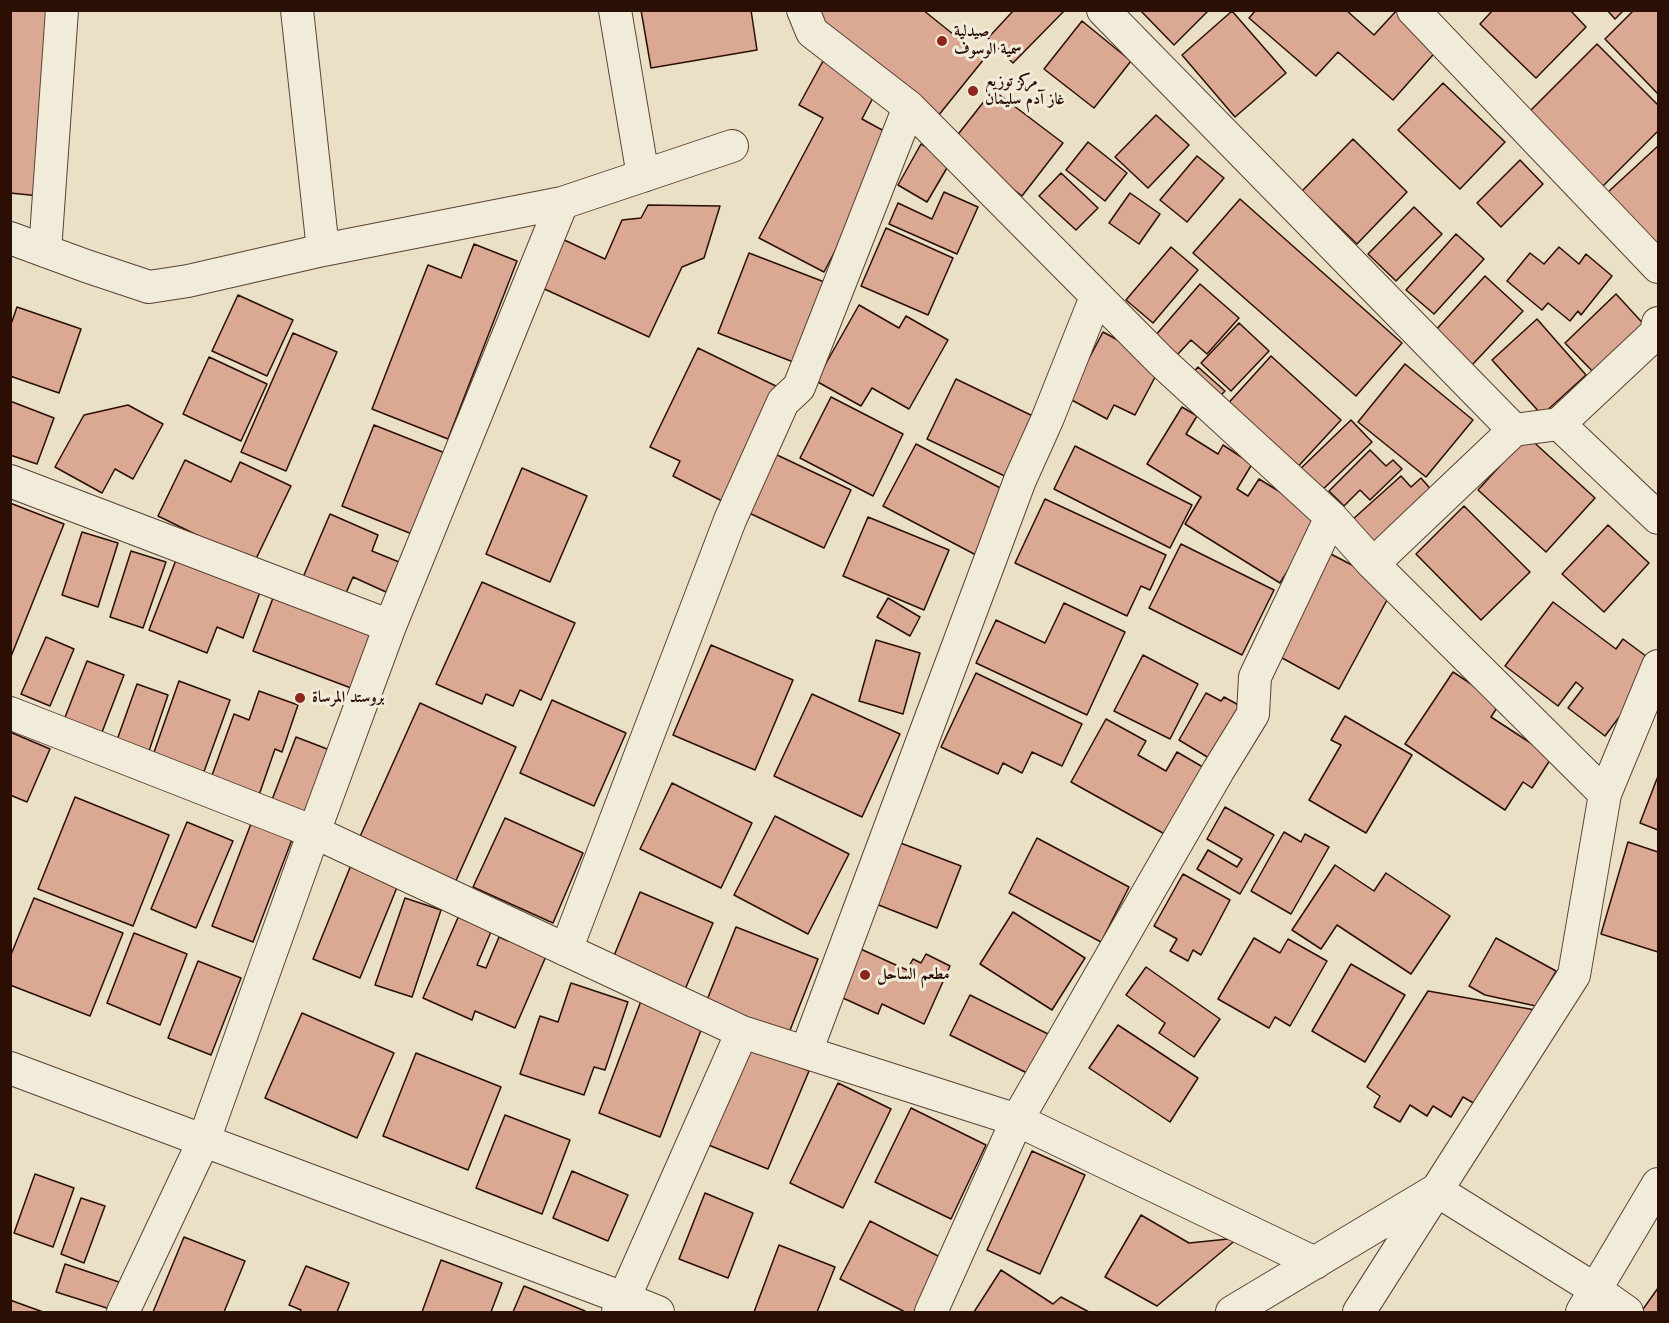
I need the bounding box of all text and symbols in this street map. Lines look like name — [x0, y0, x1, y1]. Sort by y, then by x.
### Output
place label: صيدلية سمية الوسوف — [954, 22, 1022, 60]
marker: صيدلية سمية الوسوف — [935, 34, 949, 48]
place label: مركز توزيع غاز آدم سليمان — [985, 72, 1065, 110]
marker: مركز توزيع غاز آدم سليمان — [966, 84, 980, 98]
place label: بروستد المرساة — [312, 688, 384, 708]
marker: بروستد المرساة — [293, 691, 307, 705]
place label: مطعم الساحل — [877, 965, 950, 985]
marker: مطعم الساحل — [858, 968, 872, 982]

